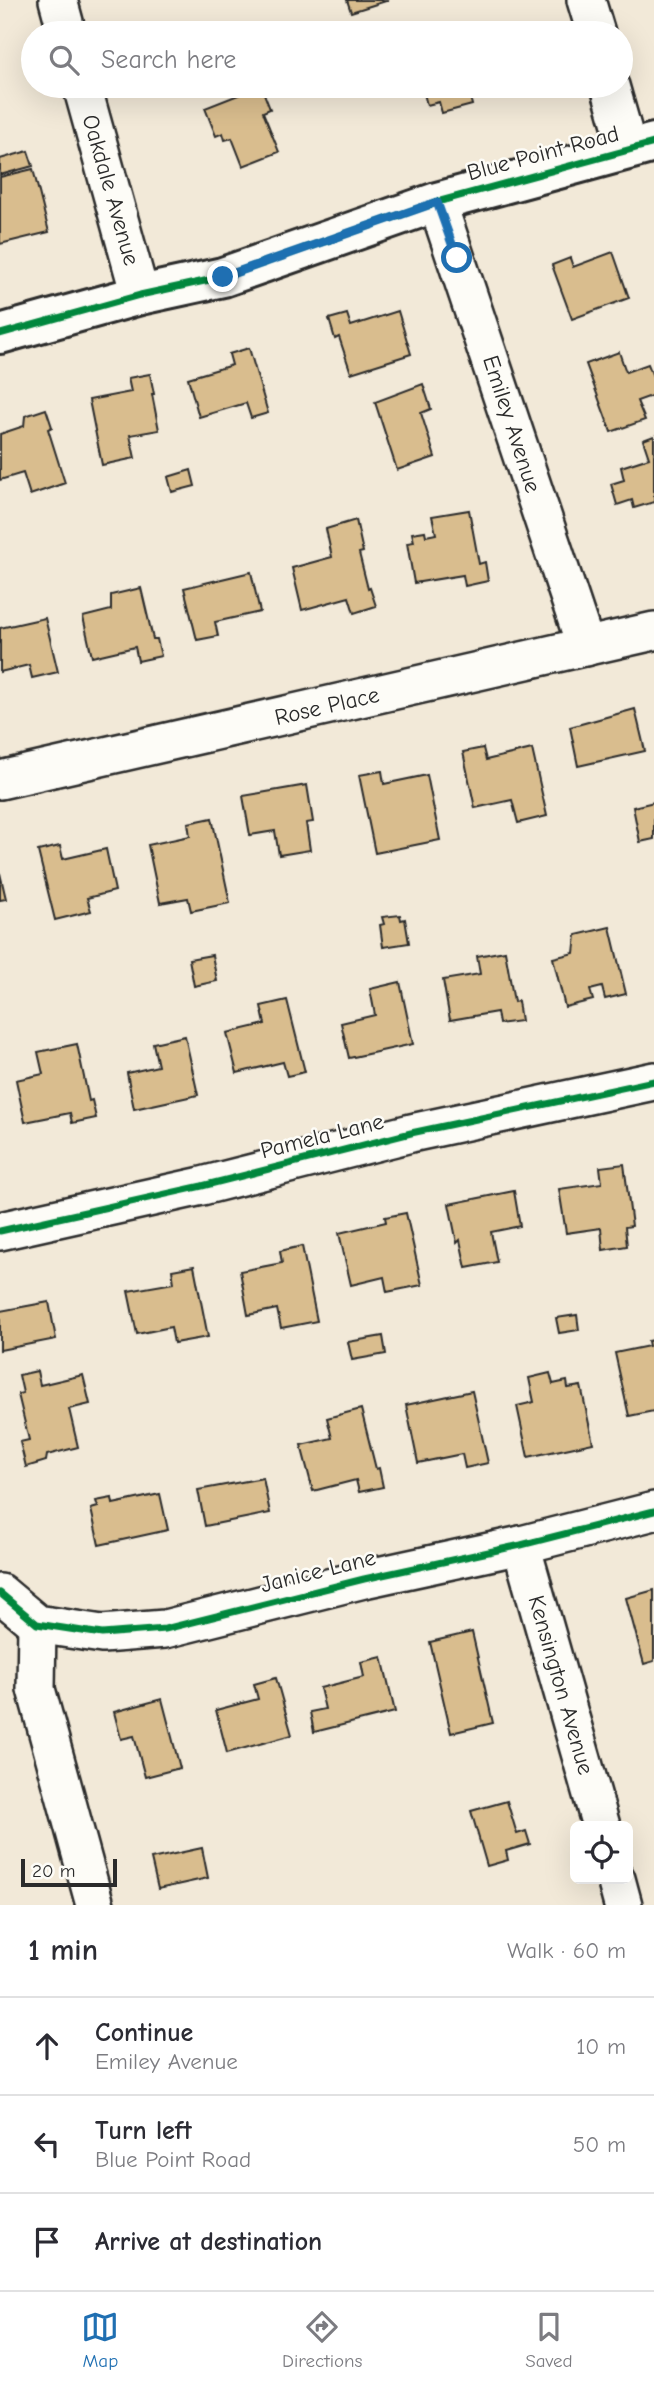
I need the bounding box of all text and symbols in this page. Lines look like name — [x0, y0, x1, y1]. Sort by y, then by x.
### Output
search box — [21, 21, 633, 98]
icon: search — [45, 41, 83, 79]
text: Search here — [101, 45, 236, 75]
street label: Oakdale Avenue — [77, 111, 145, 269]
street label: Blue Point Road — [464, 120, 622, 186]
route start — [441, 242, 472, 273]
route end — [207, 261, 238, 292]
street label: Emiley Avenue — [477, 352, 547, 496]
street label: Rose Place — [272, 681, 382, 731]
street label: Pamela Lane — [258, 1108, 386, 1164]
street label: Janice Lane — [258, 1544, 378, 1598]
street label: Kensington Avenue — [522, 1592, 600, 1778]
map controls — [570, 1821, 633, 1884]
button: locate — [570, 1821, 633, 1884]
scale bar — [21, 1856, 117, 1888]
text: 20 m — [32, 1860, 76, 1882]
text: 1 min — [28, 1933, 98, 1968]
text: Walk · 60 m — [507, 1937, 626, 1964]
text: Continue — [95, 2018, 193, 2048]
icon: ahead — [28, 2027, 66, 2065]
text: 10 m — [576, 2033, 626, 2060]
text: Emiley Avenue — [95, 2048, 238, 2075]
text: Turn left — [95, 2116, 192, 2146]
icon: left — [28, 2125, 66, 2163]
text: 50 m — [573, 2131, 626, 2158]
text: Blue Point Road — [95, 2146, 251, 2173]
icon: arrive — [28, 2223, 66, 2261]
text: Arrive at destination — [95, 2227, 322, 2257]
tab: Map — [81, 2308, 119, 2372]
tab: Directions — [282, 2308, 362, 2372]
tab: Saved — [525, 2308, 573, 2372]

